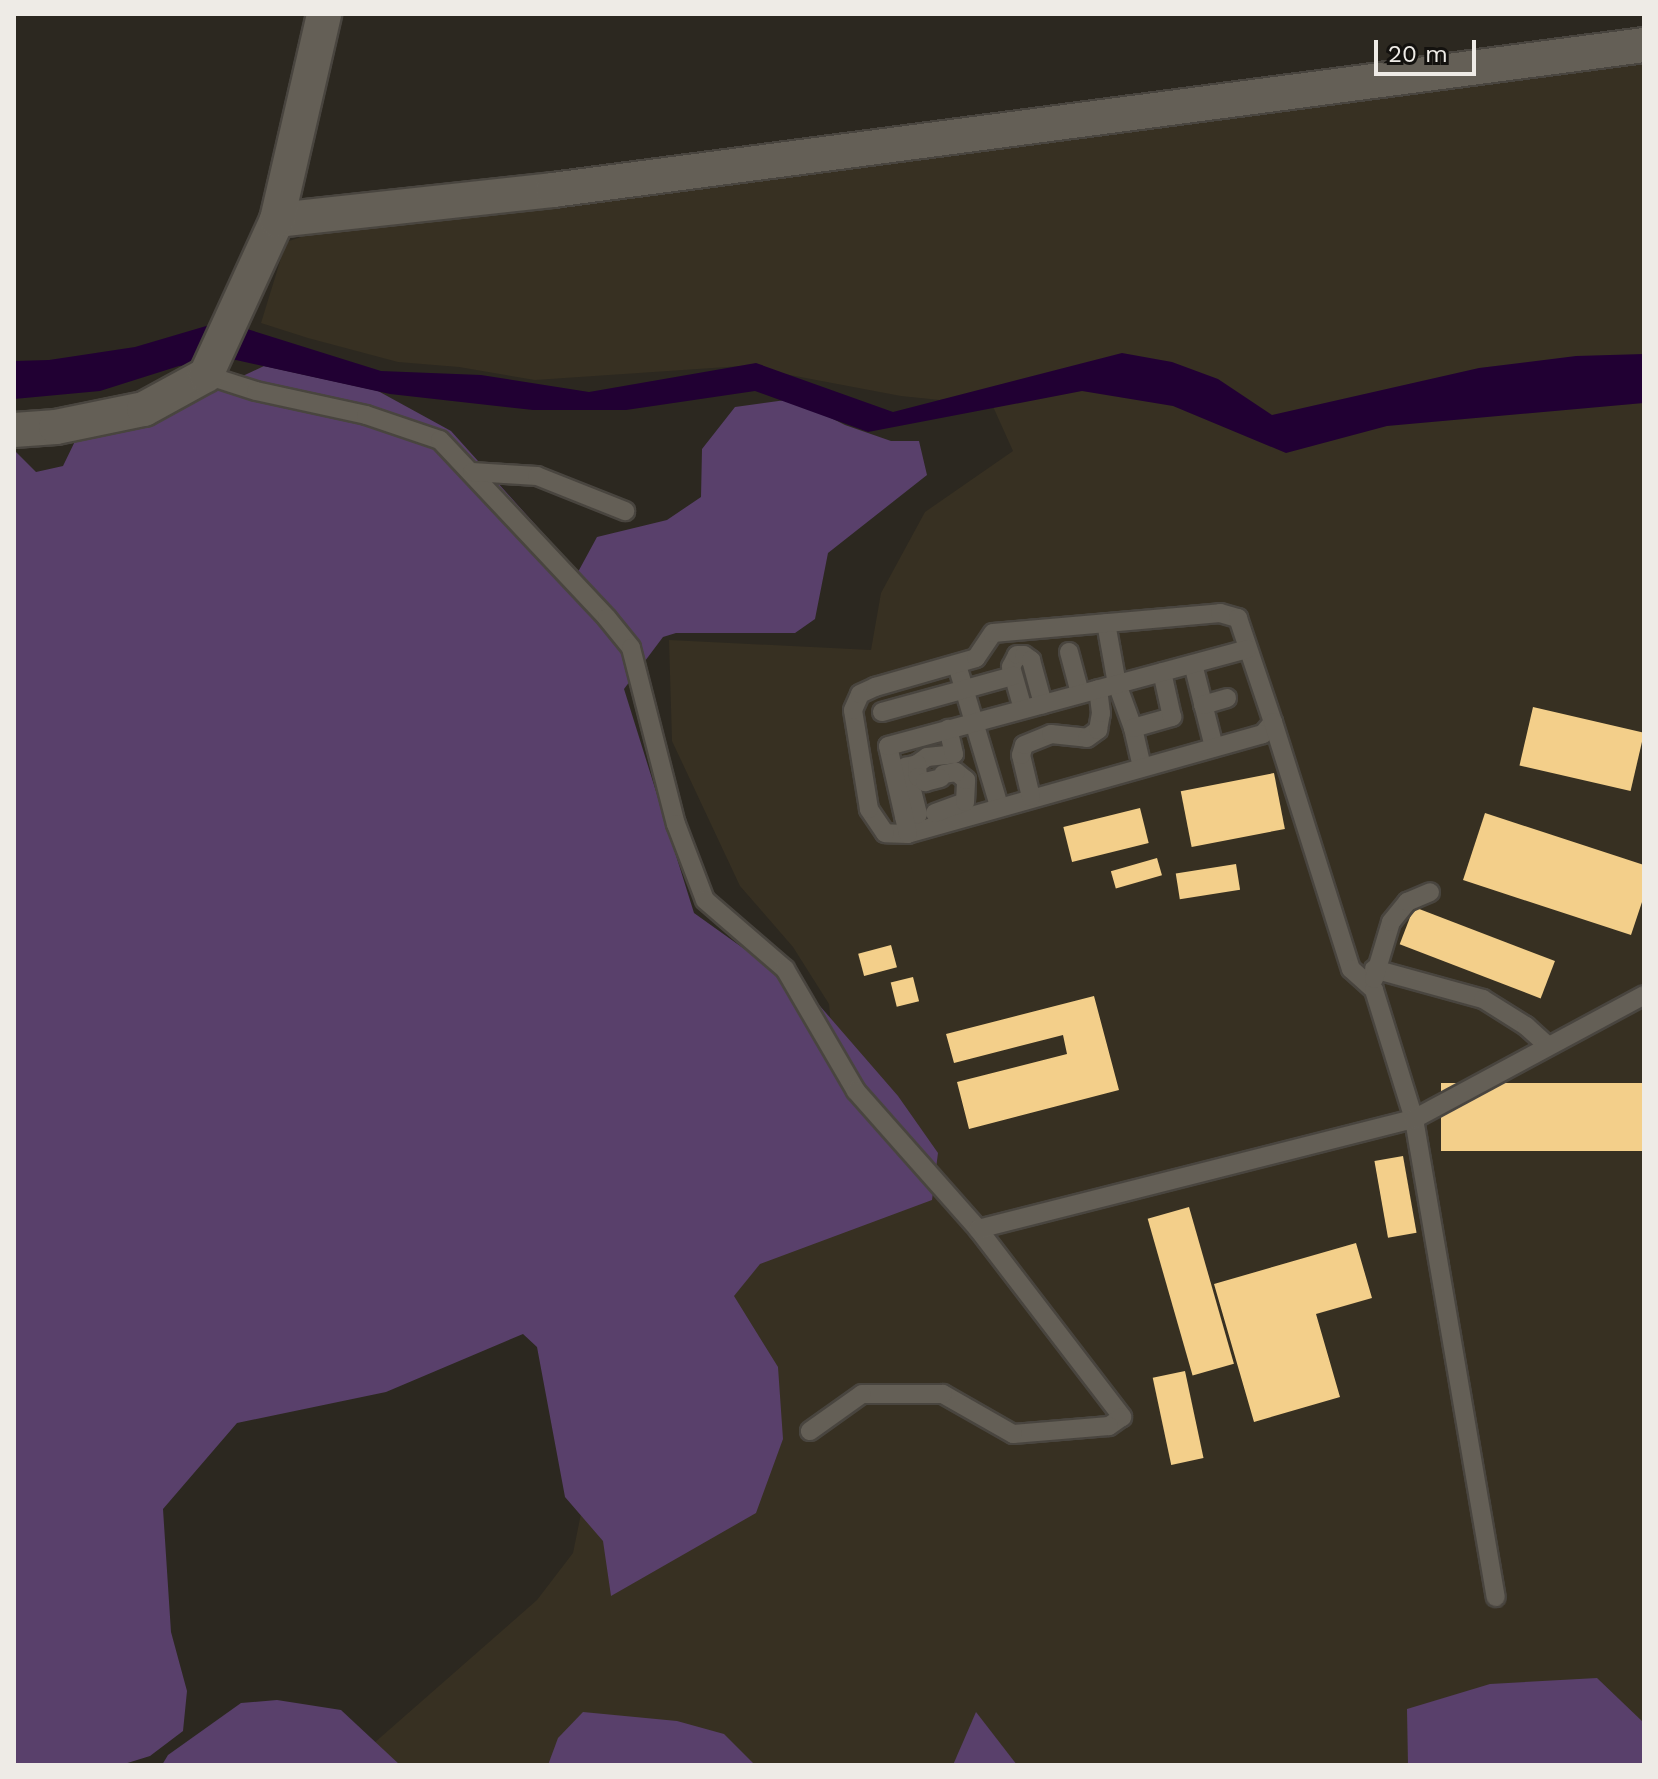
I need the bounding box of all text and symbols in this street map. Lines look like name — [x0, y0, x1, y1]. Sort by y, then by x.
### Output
scale bar — [1378, 24, 1480, 74]
text: 20 m — [1388, 40, 1448, 68]

